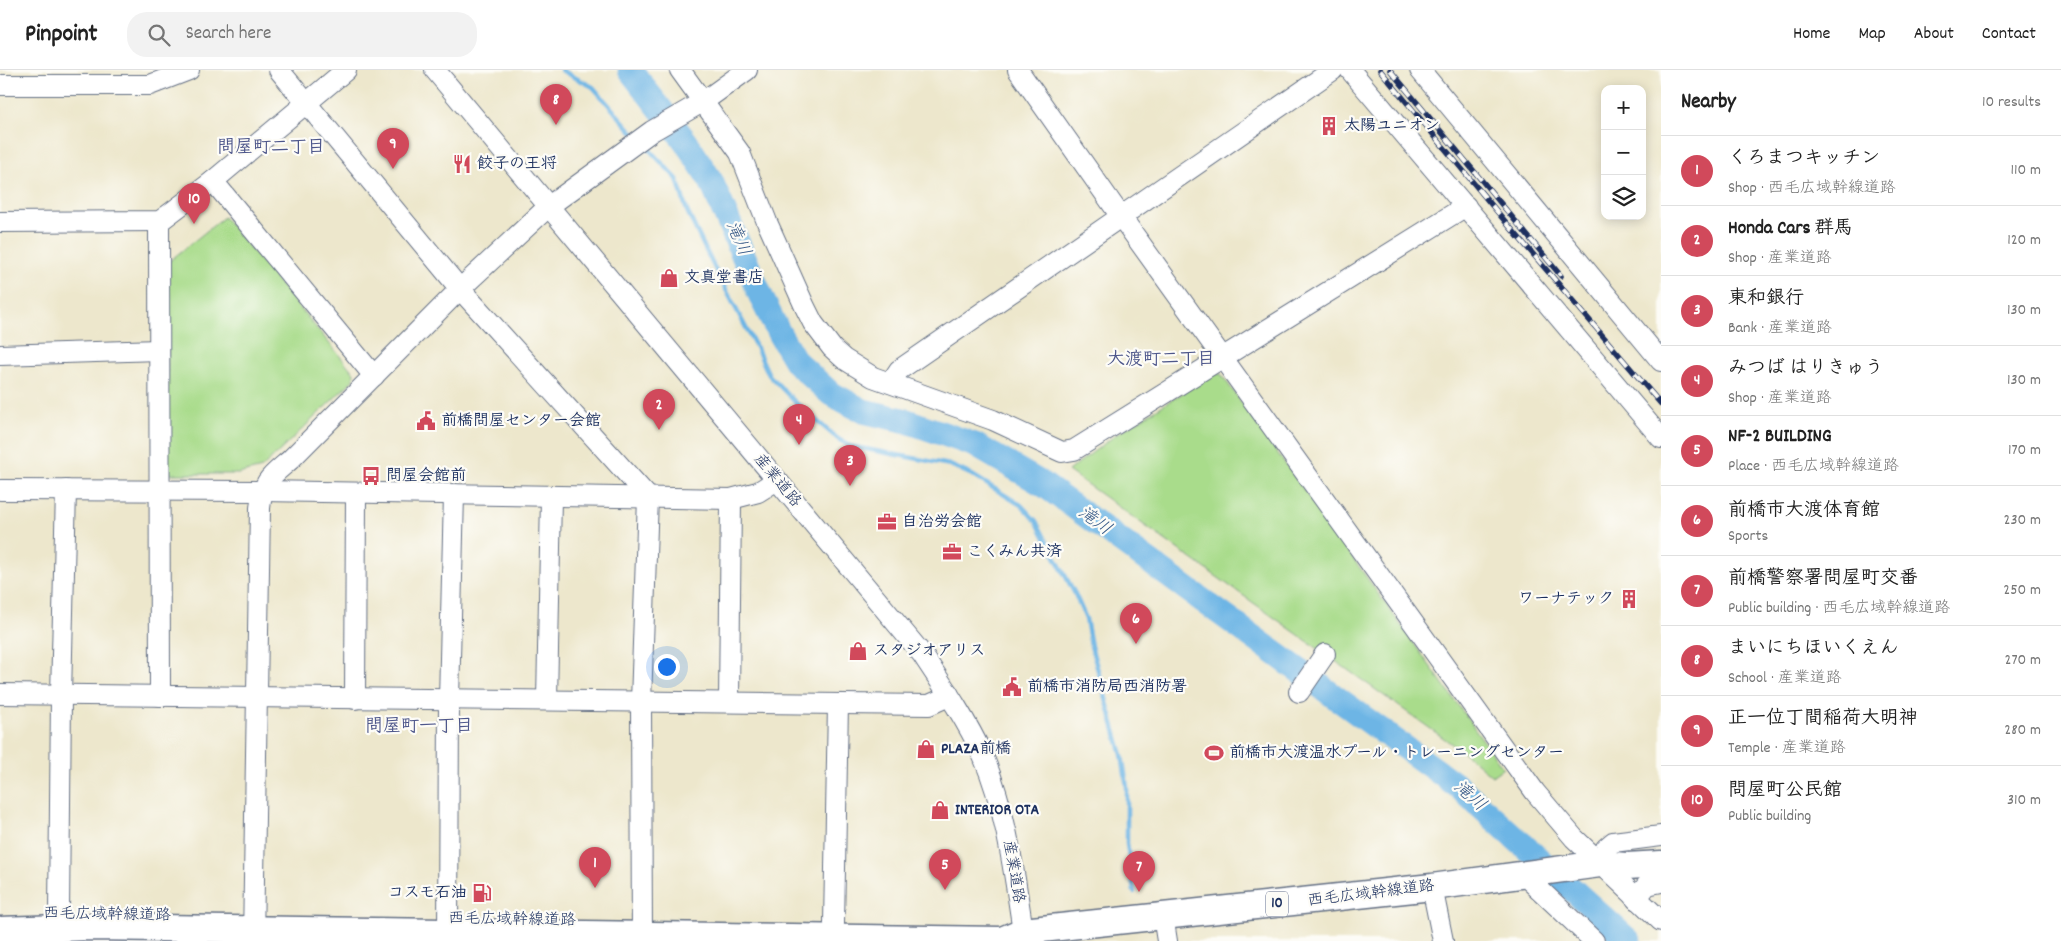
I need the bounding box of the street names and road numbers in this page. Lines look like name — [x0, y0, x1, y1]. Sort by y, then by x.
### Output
street label: 産業道路 — [748, 449, 806, 513]
street label: 産業道路 — [996, 838, 1030, 906]
street label: 西毛広域幹線道路 — [1306, 875, 1436, 913]
road number: 10 — [1266, 892, 1288, 916]
street label: 西毛広域幹線道路 — [43, 902, 171, 928]
street label: 西毛広域幹線道路 — [448, 907, 576, 933]

